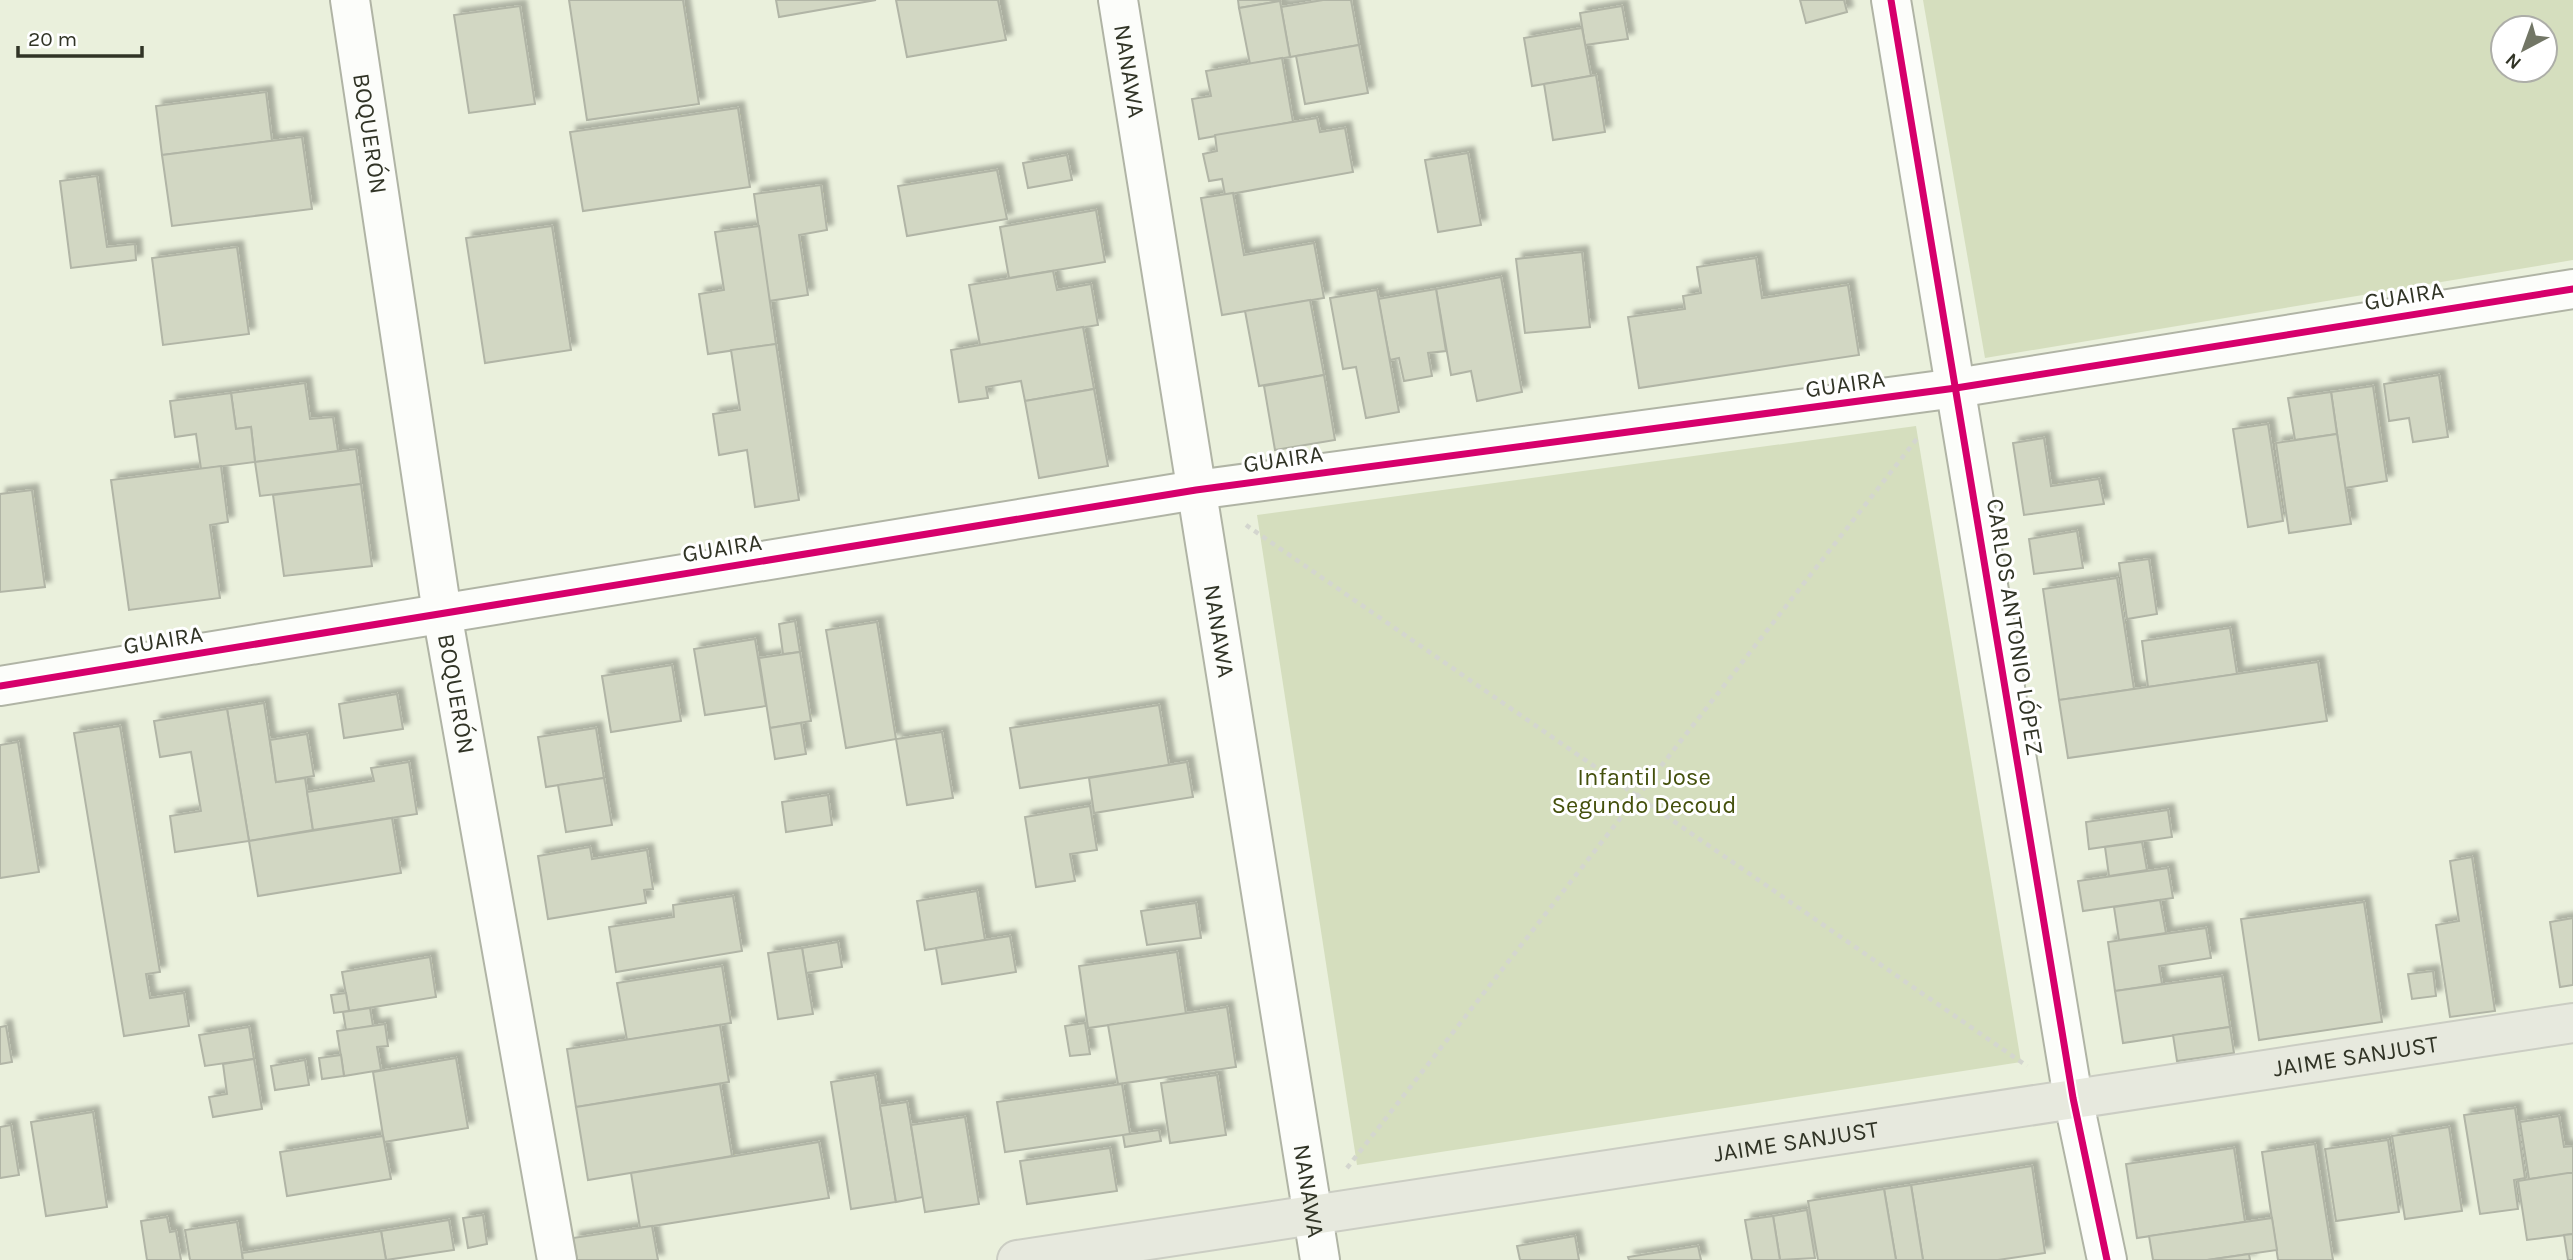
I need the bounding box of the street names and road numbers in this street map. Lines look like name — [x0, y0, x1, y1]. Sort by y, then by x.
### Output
street label: NANAWA — [1108, 22, 1151, 120]
street label: BOQUERÓN — [347, 71, 393, 196]
street label: GUAIRA — [2362, 276, 2446, 316]
street label: GUAIRA — [1803, 365, 1887, 403]
street label: GUAIRA — [1241, 440, 1325, 478]
street label: CARLOS ANTONIO LÓPEZ — [1981, 496, 2049, 758]
street label: GUAIRA — [680, 528, 764, 568]
street label: NANAWA — [1198, 582, 1240, 680]
street label: GUAIRA — [121, 620, 205, 660]
street label: BOQUERÓN — [432, 631, 481, 756]
street label: JAIME SANJUST — [2271, 1030, 2440, 1082]
street label: JAIME SANJUST — [1712, 1115, 1880, 1168]
street label: NANAWA — [1288, 1142, 1330, 1240]

